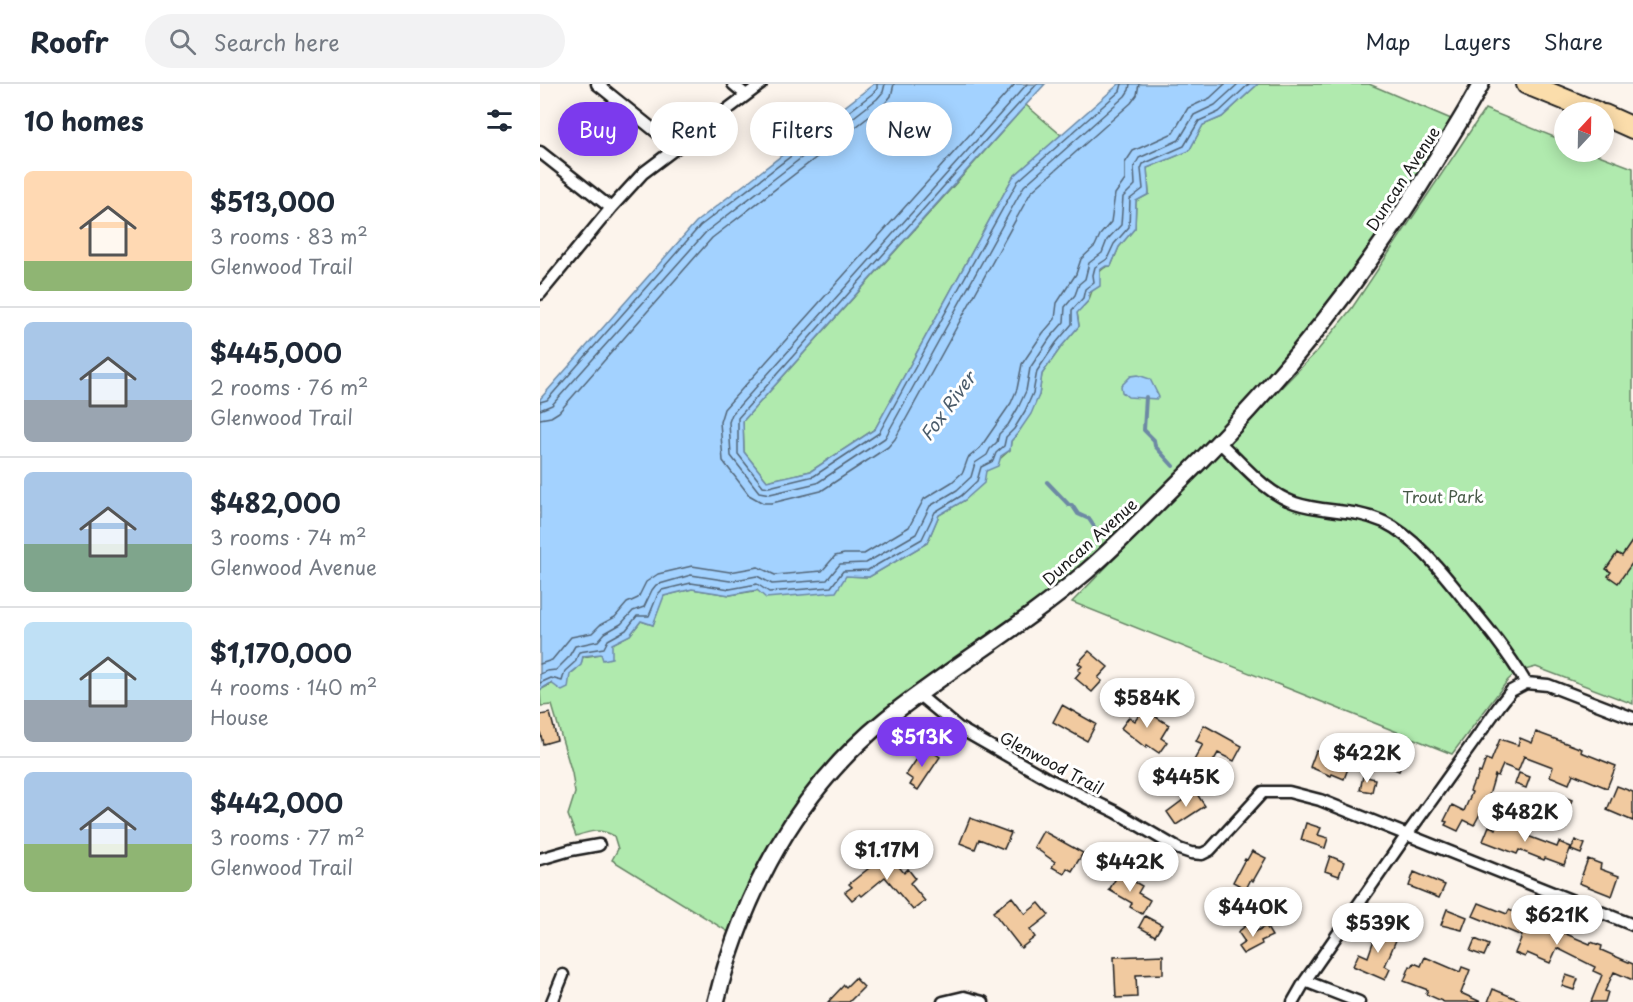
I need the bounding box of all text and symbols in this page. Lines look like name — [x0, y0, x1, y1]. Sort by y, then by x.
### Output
search box — [145, 14, 565, 68]
text: Roofr — [30, 20, 109, 63]
icon: search — [166, 25, 199, 58]
text: Search here — [214, 25, 339, 58]
text: Map — [1366, 25, 1410, 57]
text: Layers — [1443, 25, 1511, 57]
text: Share — [1544, 25, 1603, 57]
text: 10 homes — [24, 101, 144, 140]
chip: Buy — [558, 102, 638, 156]
chip: Rent — [650, 102, 738, 156]
chip: Filters — [750, 102, 854, 156]
chip: New — [866, 102, 952, 156]
north arrow — [1554, 102, 1614, 162]
map controls — [1554, 102, 1614, 162]
icon: filters — [483, 104, 516, 137]
street label: Duncan Avenue — [1359, 121, 1445, 235]
text: $513,000 — [210, 182, 335, 221]
icon: home — [72, 195, 144, 267]
text: 3 rooms · 83 m² — [210, 221, 368, 251]
text: Glenwood Trail — [210, 251, 353, 281]
text: $445,000 — [210, 333, 342, 372]
icon: home — [72, 346, 144, 418]
water label: Fox River — [913, 364, 983, 446]
text: 2 rooms · 76 m² — [210, 372, 368, 402]
text: Glenwood Trail — [210, 402, 353, 432]
text: $482,000 — [210, 483, 341, 522]
park label: Trout Park — [1402, 484, 1484, 508]
street label: Duncan Avenue — [1036, 492, 1142, 590]
icon: home — [72, 496, 144, 568]
text: 3 rooms · 74 m² — [210, 522, 367, 552]
text: Glenwood Avenue — [210, 552, 377, 582]
text: $1,170,000 — [210, 633, 352, 672]
icon: home — [72, 646, 144, 718]
text: 4 rooms · 140 m² — [210, 672, 377, 702]
pin: $584K — [1105, 678, 1189, 729]
text: $584K — [1114, 682, 1180, 712]
text: House — [210, 702, 269, 732]
pin: $513K — [880, 717, 964, 768]
text: $513K — [891, 721, 953, 751]
street label: Glenwood Trail — [996, 725, 1108, 799]
pin: $422K — [1325, 733, 1409, 784]
text: $422K — [1333, 737, 1401, 767]
pin: $445K — [1144, 757, 1228, 808]
text: $445K — [1152, 761, 1220, 791]
text: $442,000 — [210, 783, 343, 822]
pin: $482K — [1483, 792, 1567, 843]
icon: home — [72, 796, 144, 868]
text: $482K — [1492, 796, 1558, 826]
text: 3 rooms · 77 m² — [210, 822, 365, 852]
pin: $1.17M — [838, 830, 936, 881]
text: $1.17M — [855, 834, 919, 864]
pin: $442K — [1088, 842, 1172, 893]
text: $442K — [1096, 846, 1164, 876]
text: Glenwood Trail — [210, 852, 353, 882]
pin: $440K — [1211, 887, 1295, 938]
text: $440K — [1218, 891, 1288, 921]
pin: $621K — [1515, 895, 1599, 946]
text: $621K — [1525, 899, 1589, 929]
pin: $539K — [1336, 903, 1420, 954]
text: $539K — [1346, 907, 1410, 937]

